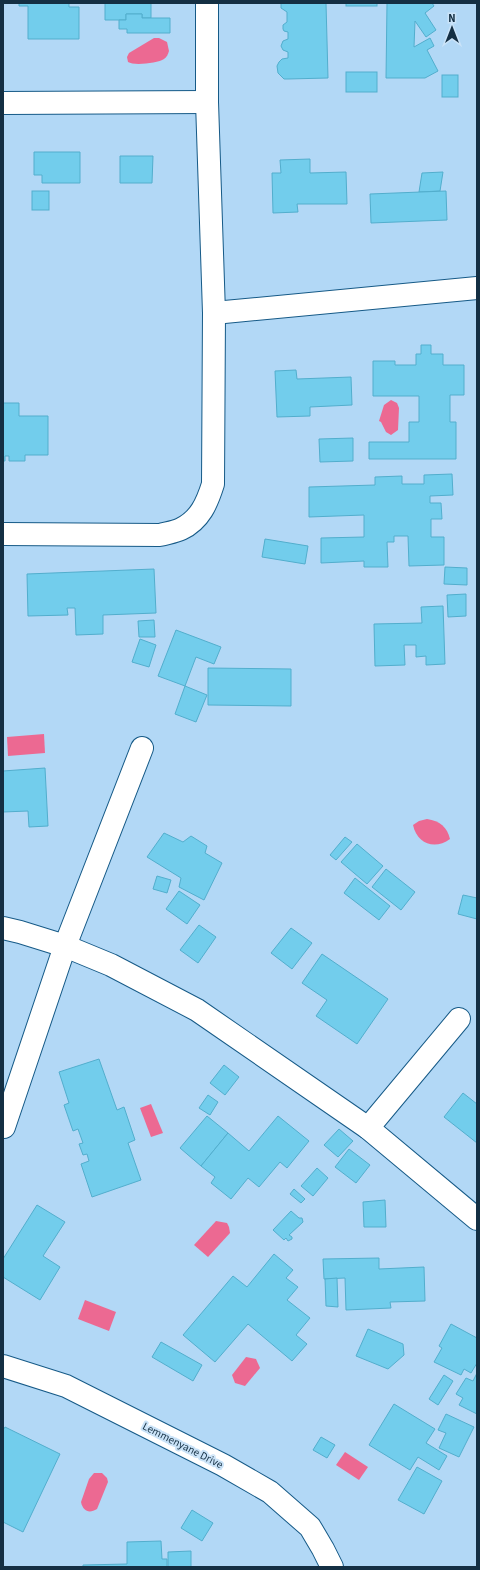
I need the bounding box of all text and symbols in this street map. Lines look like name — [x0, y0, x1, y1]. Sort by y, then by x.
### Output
north arrow — [432, 8, 472, 48]
text: N — [448, 11, 456, 26]
street label: Lemmenyane Drive — [140, 1419, 226, 1472]

